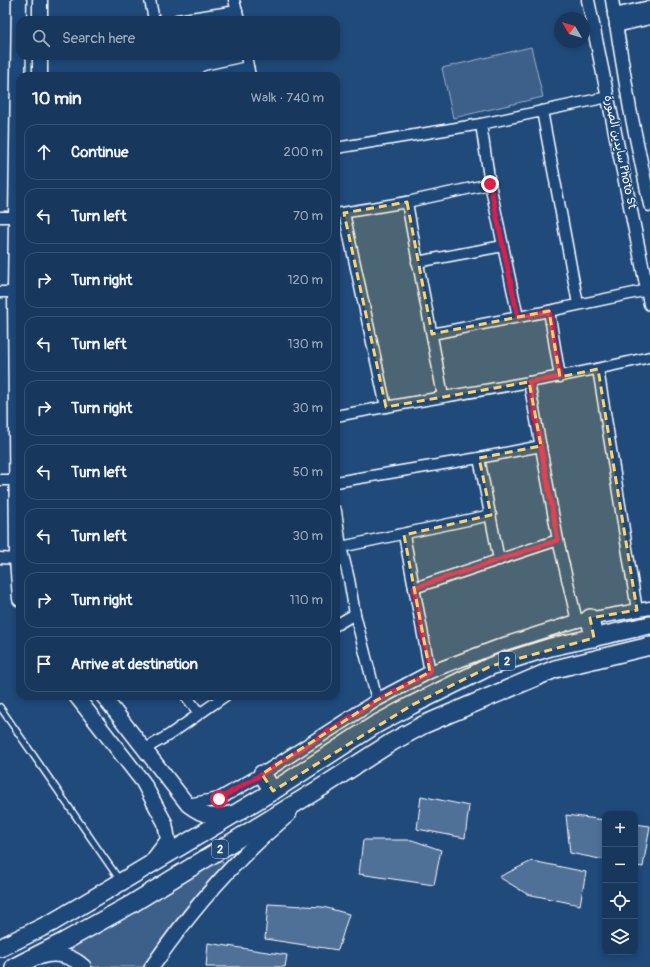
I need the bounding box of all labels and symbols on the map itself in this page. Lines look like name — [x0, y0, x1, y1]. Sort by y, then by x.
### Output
north arrow — [554, 12, 590, 48]
street label: سايدين الصورة Photo St — [601, 94, 639, 211]
route end — [481, 175, 499, 193]
road number: 2 — [499, 652, 515, 670]
route start — [210, 790, 228, 808]
road number: 2 — [212, 840, 228, 858]

